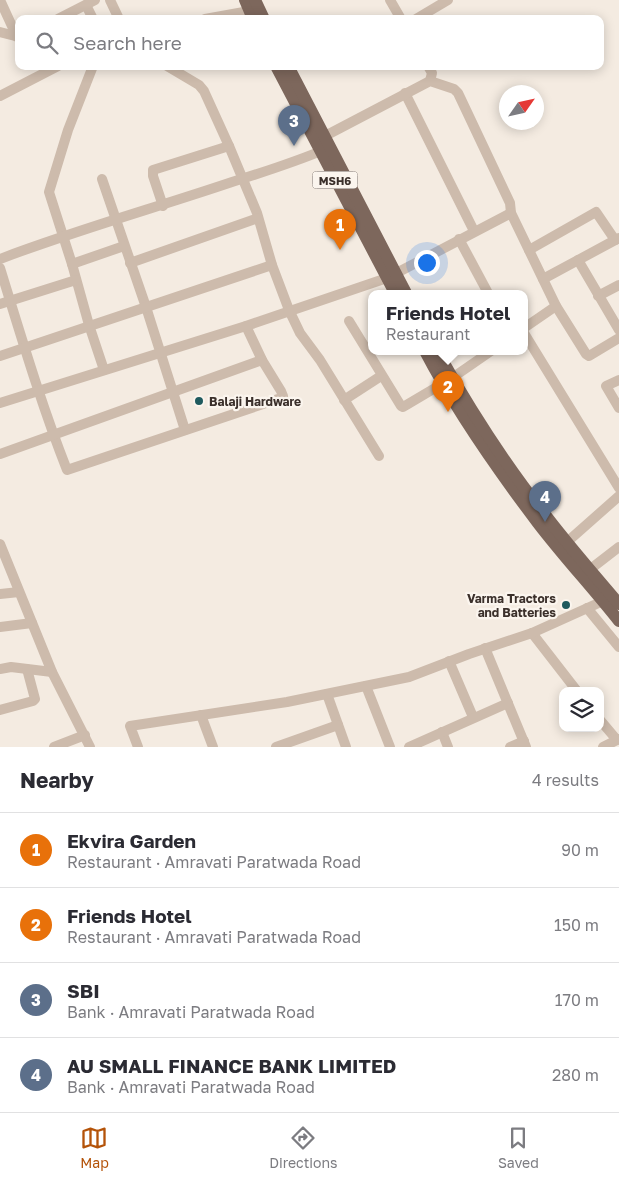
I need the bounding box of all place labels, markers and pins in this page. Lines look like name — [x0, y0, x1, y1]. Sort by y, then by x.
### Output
pin: 3 — [278, 105, 310, 146]
pin: 1 — [324, 209, 356, 250]
pin: 2 — [432, 371, 464, 412]
place label: Balaji Hardware — [209, 394, 301, 409]
marker: Balaji Hardware — [193, 395, 205, 407]
pin: 4 — [529, 481, 561, 522]
place label: Varma Tractors and Batteries — [467, 591, 556, 620]
marker: Varma Tractors and Batteries — [560, 599, 572, 611]

